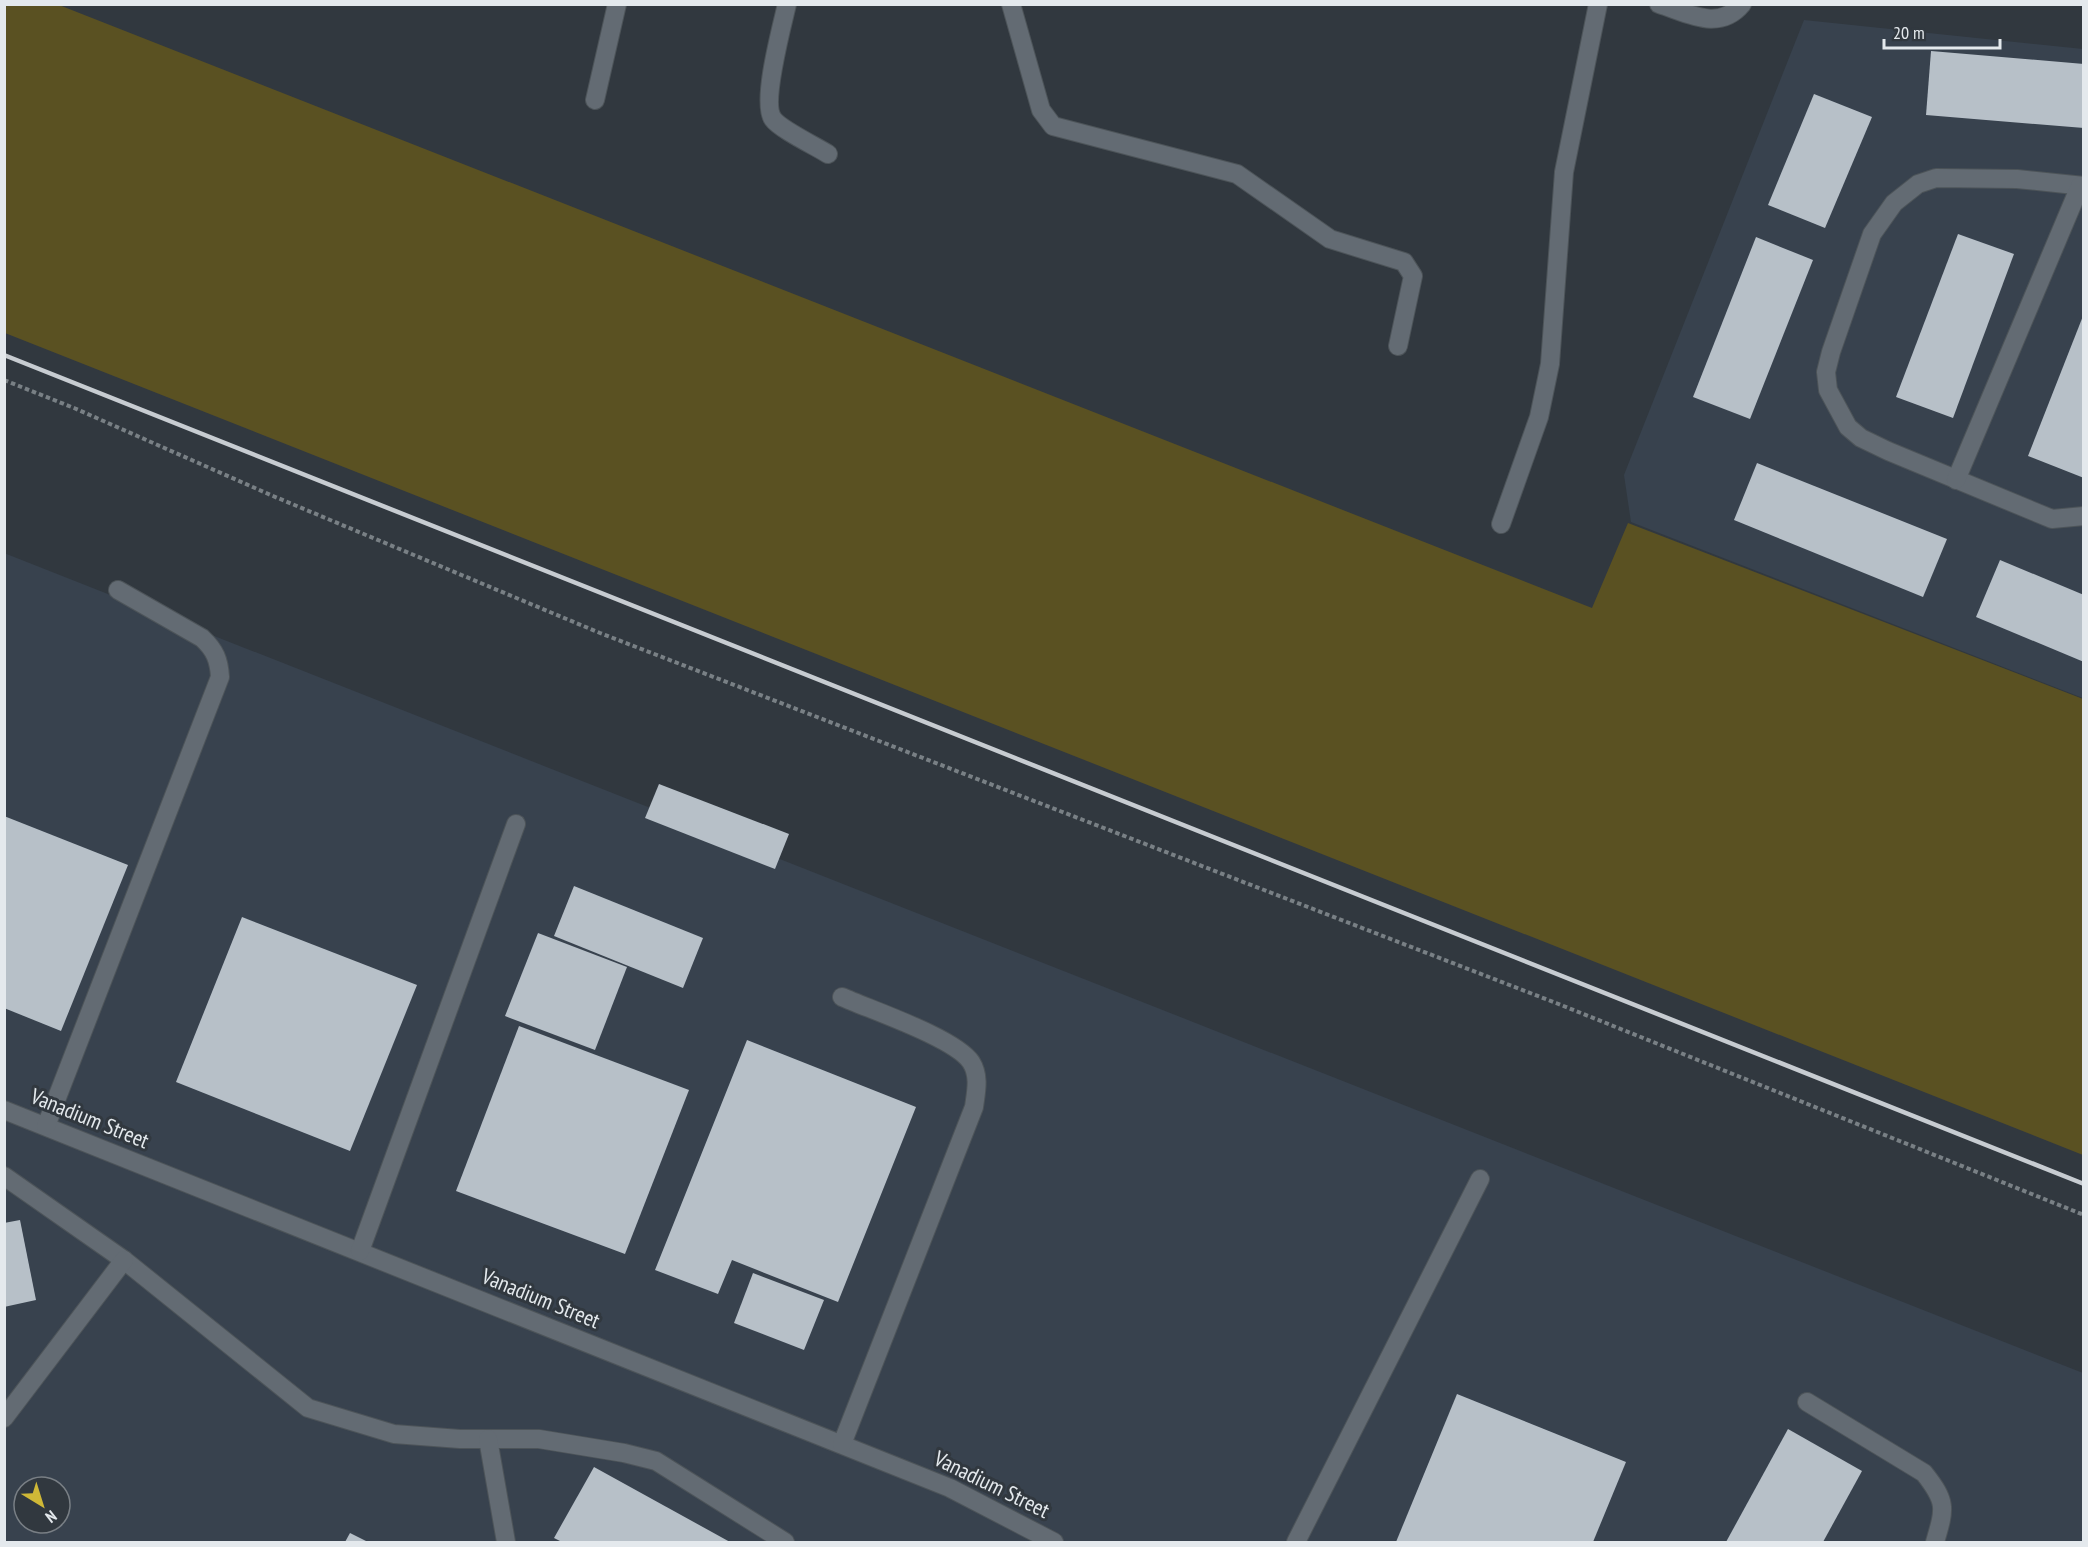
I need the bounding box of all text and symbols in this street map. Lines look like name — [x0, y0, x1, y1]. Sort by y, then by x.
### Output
scale bar — [1884, 12, 2000, 50]
text: 20 m — [1893, 21, 1925, 44]
street label: Vanadium Street — [26, 1081, 153, 1154]
street label: Vanadium Street — [477, 1261, 604, 1334]
street label: Vanadium Street — [929, 1444, 1054, 1524]
north arrow — [12, 1475, 72, 1535]
text: N — [42, 1506, 61, 1527]

